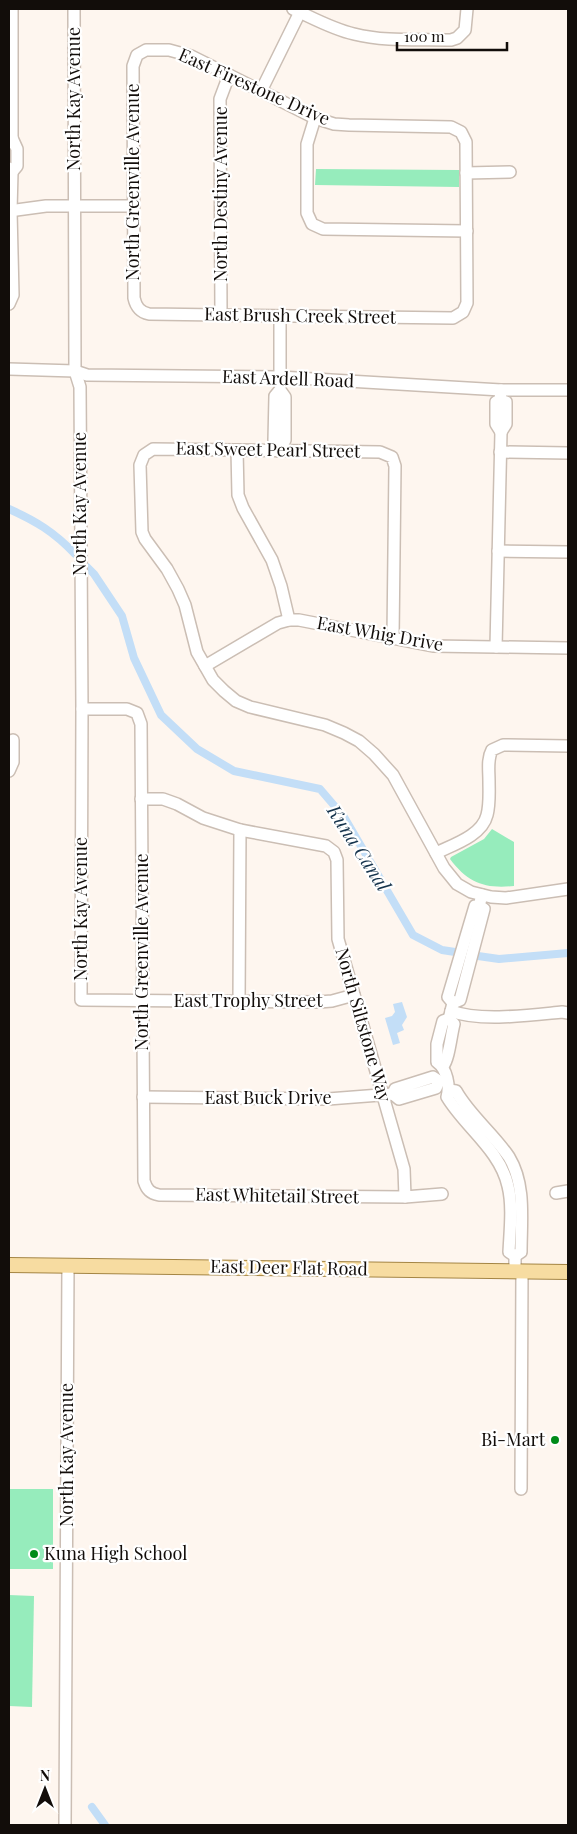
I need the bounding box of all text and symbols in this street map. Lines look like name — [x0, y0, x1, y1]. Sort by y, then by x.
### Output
scale bar — [397, 20, 507, 52]
text: 100 m — [404, 26, 445, 46]
street label: North Kay Avenue — [61, 27, 85, 171]
street label: East Firestone Drive — [175, 42, 334, 130]
street label: North Greenville Avenue — [120, 83, 144, 281]
street label: North Destiny Avenue — [208, 106, 232, 282]
street label: East Brush Creek Street — [204, 301, 397, 329]
street label: East Ardell Road — [222, 364, 355, 392]
street label: North Kay Avenue — [67, 432, 91, 576]
street label: East Sweet Pearl Street — [175, 435, 361, 463]
street label: East Whig Drive — [315, 610, 445, 656]
water label: Kuna Canal — [322, 798, 398, 896]
street label: North Kay Avenue — [68, 837, 92, 981]
street label: North Greenville Avenue — [129, 853, 153, 1051]
street label: North Siltstone Way — [330, 945, 397, 1105]
street label: East Trophy Street — [173, 988, 323, 1012]
street label: East Buck Drive — [204, 1085, 332, 1109]
street label: East Whitetail Street — [195, 1182, 360, 1208]
street label: East Deer Flat Road — [210, 1254, 369, 1280]
street label: North Kay Avenue — [54, 1383, 78, 1527]
place label: Bi-Mart — [481, 1427, 546, 1451]
marker: Bi-Mart — [549, 1434, 561, 1446]
place label: Kuna High School — [44, 1541, 187, 1565]
marker: Kuna High School — [28, 1548, 40, 1560]
north arrow — [20, 1764, 70, 1814]
text: N — [40, 1766, 50, 1785]

